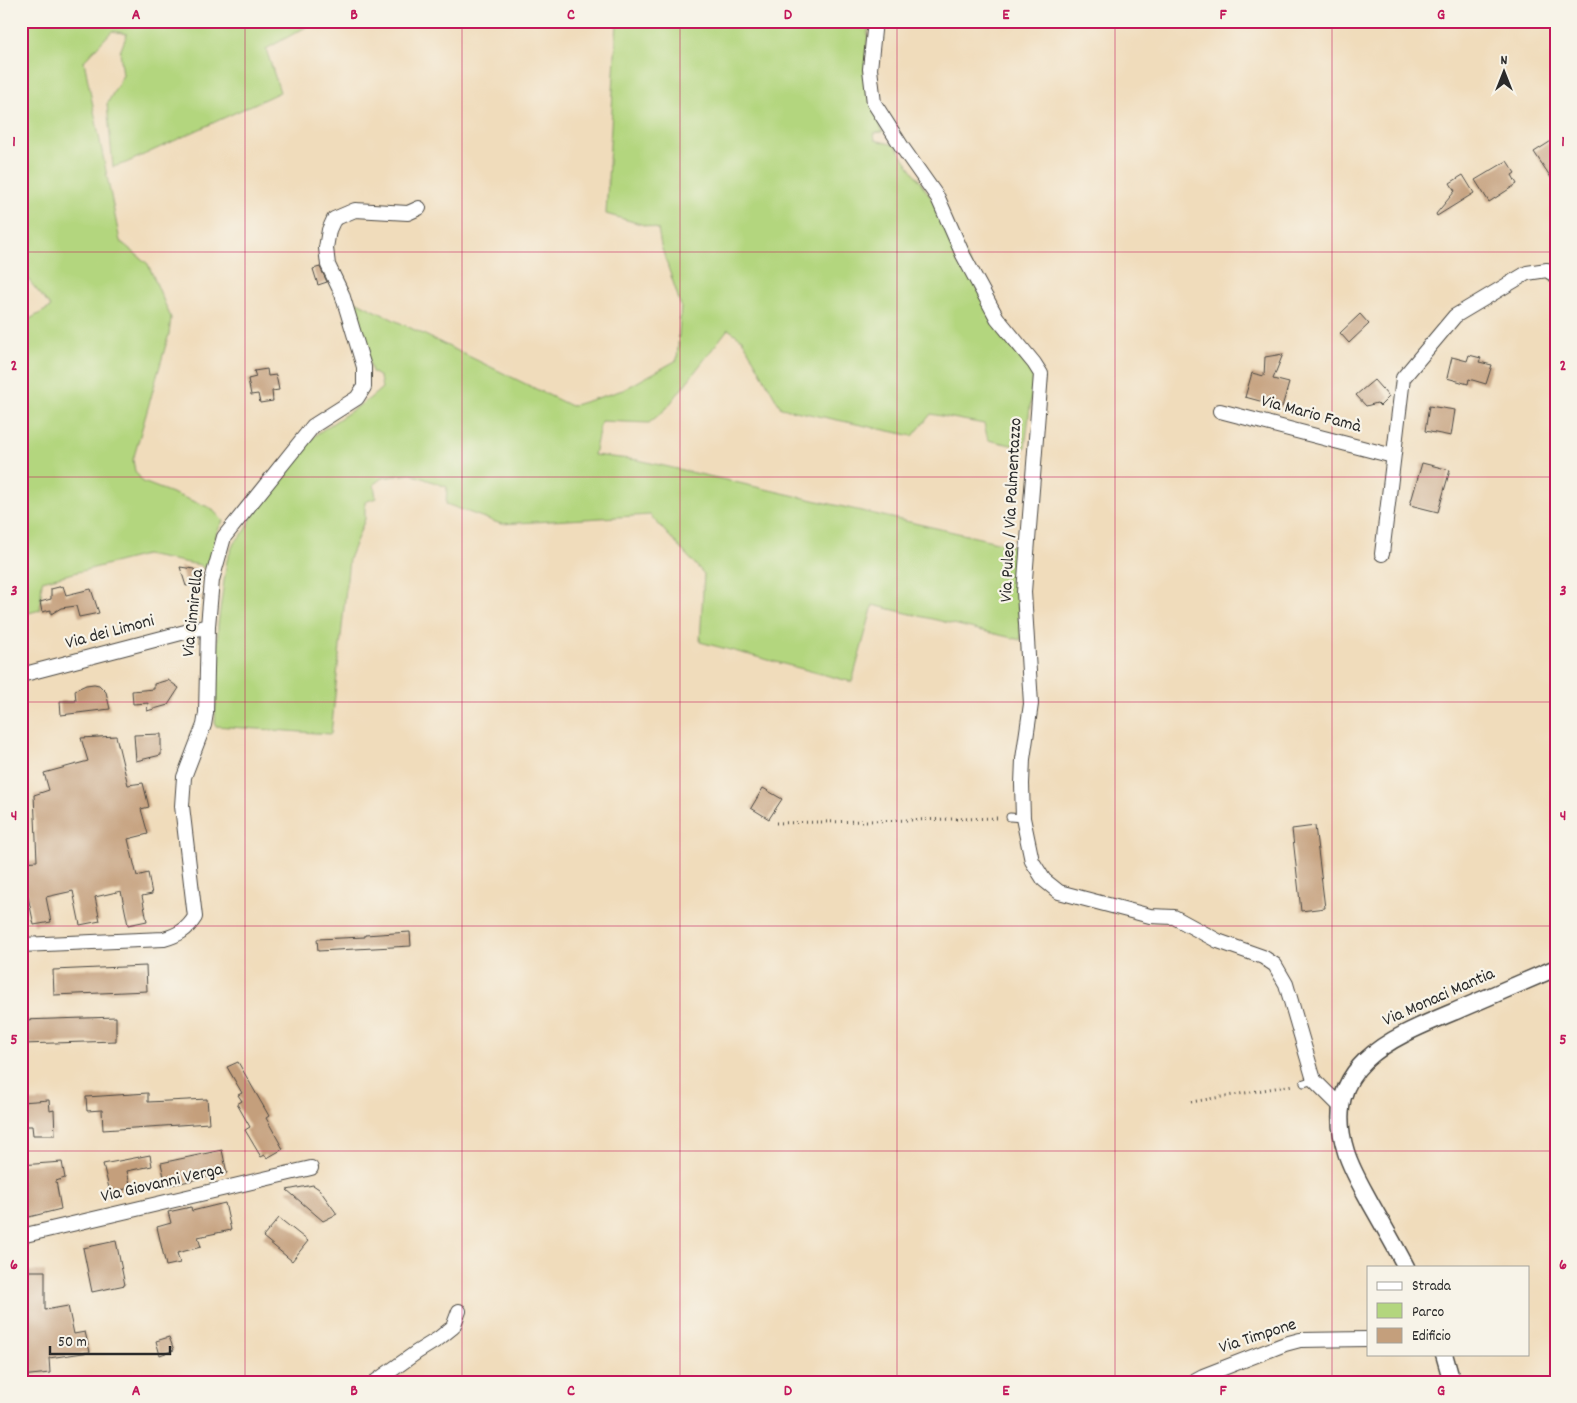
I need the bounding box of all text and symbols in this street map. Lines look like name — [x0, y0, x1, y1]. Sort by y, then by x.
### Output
text: A — [132, 4, 141, 27]
text: B — [350, 4, 358, 27]
text: C — [567, 4, 575, 27]
text: D — [784, 4, 793, 27]
text: E — [1002, 4, 1010, 27]
text: F — [1219, 4, 1227, 27]
text: G — [1437, 4, 1445, 27]
north arrow — [1480, 48, 1530, 98]
text: N — [1501, 51, 1508, 71]
text: 1 — [12, 131, 16, 154]
text: 1 — [1561, 131, 1565, 154]
text: 2 — [11, 355, 18, 378]
text: 2 — [1560, 355, 1567, 378]
street label: Via Mario Famà — [1258, 390, 1364, 440]
street label: Via Puleo / Via Palmentazzo — [995, 417, 1029, 603]
street label: Via Cinnirella — [177, 567, 211, 658]
text: 3 — [10, 580, 18, 603]
text: 3 — [1559, 580, 1567, 603]
street label: Via dei Limoni — [63, 609, 157, 657]
text: 4 — [11, 805, 17, 828]
text: 4 — [1560, 805, 1566, 828]
street label: Via Monaci Mantia — [1379, 962, 1499, 1034]
text: 5 — [10, 1029, 18, 1052]
text: 5 — [1559, 1029, 1567, 1052]
street label: Via Giovanni Verga — [99, 1158, 226, 1210]
text: 6 — [10, 1254, 18, 1277]
text: 6 — [1559, 1254, 1567, 1277]
legend — [1367, 1266, 1530, 1356]
text: Strada — [1412, 1276, 1452, 1298]
text: Parco — [1412, 1302, 1444, 1324]
street label: Via Timpone — [1216, 1313, 1300, 1361]
scale bar — [50, 1323, 170, 1355]
text: Edificio — [1412, 1326, 1451, 1348]
text: 50 m — [58, 1332, 87, 1354]
text: A — [132, 1380, 141, 1403]
text: B — [350, 1380, 358, 1403]
text: C — [567, 1380, 575, 1403]
text: D — [784, 1380, 793, 1403]
text: E — [1002, 1380, 1010, 1403]
text: F — [1219, 1380, 1227, 1403]
text: G — [1437, 1380, 1445, 1403]

